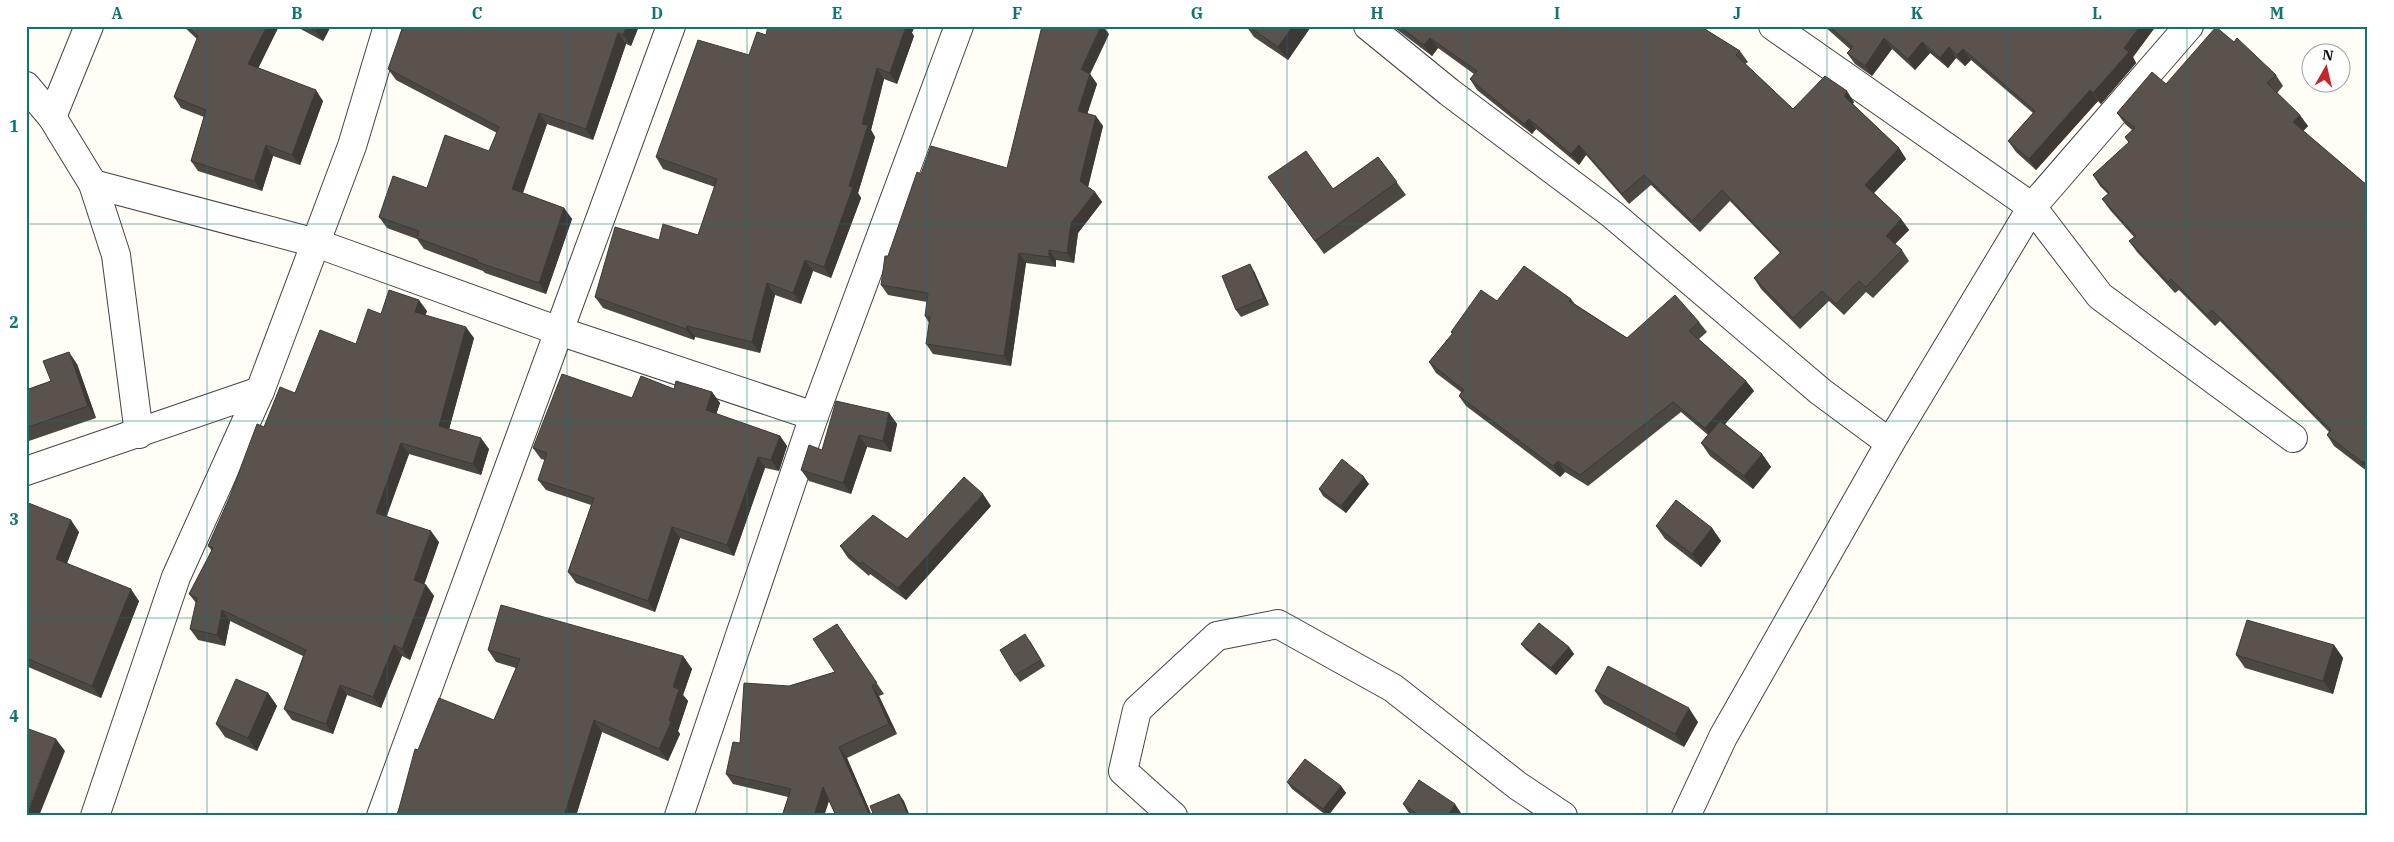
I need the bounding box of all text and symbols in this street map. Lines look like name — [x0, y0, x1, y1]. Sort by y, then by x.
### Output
text: A — [111, 3, 123, 23]
text: B — [291, 3, 303, 23]
text: C — [472, 3, 482, 23]
text: D — [651, 3, 663, 23]
text: E — [832, 3, 842, 23]
text: F — [1012, 3, 1022, 23]
text: G — [1191, 3, 1203, 23]
text: H — [1371, 3, 1384, 23]
text: I — [1554, 3, 1560, 23]
text: J — [1733, 3, 1741, 23]
text: K — [1911, 3, 1924, 23]
text: L — [2092, 3, 2102, 23]
text: M — [2270, 3, 2284, 23]
north arrow — [2302, 42, 2352, 92]
text: N — [2321, 45, 2335, 65]
text: 1 — [9, 116, 19, 136]
text: 2 — [9, 312, 19, 332]
text: 3 — [9, 509, 19, 529]
text: 4 — [9, 706, 19, 726]

